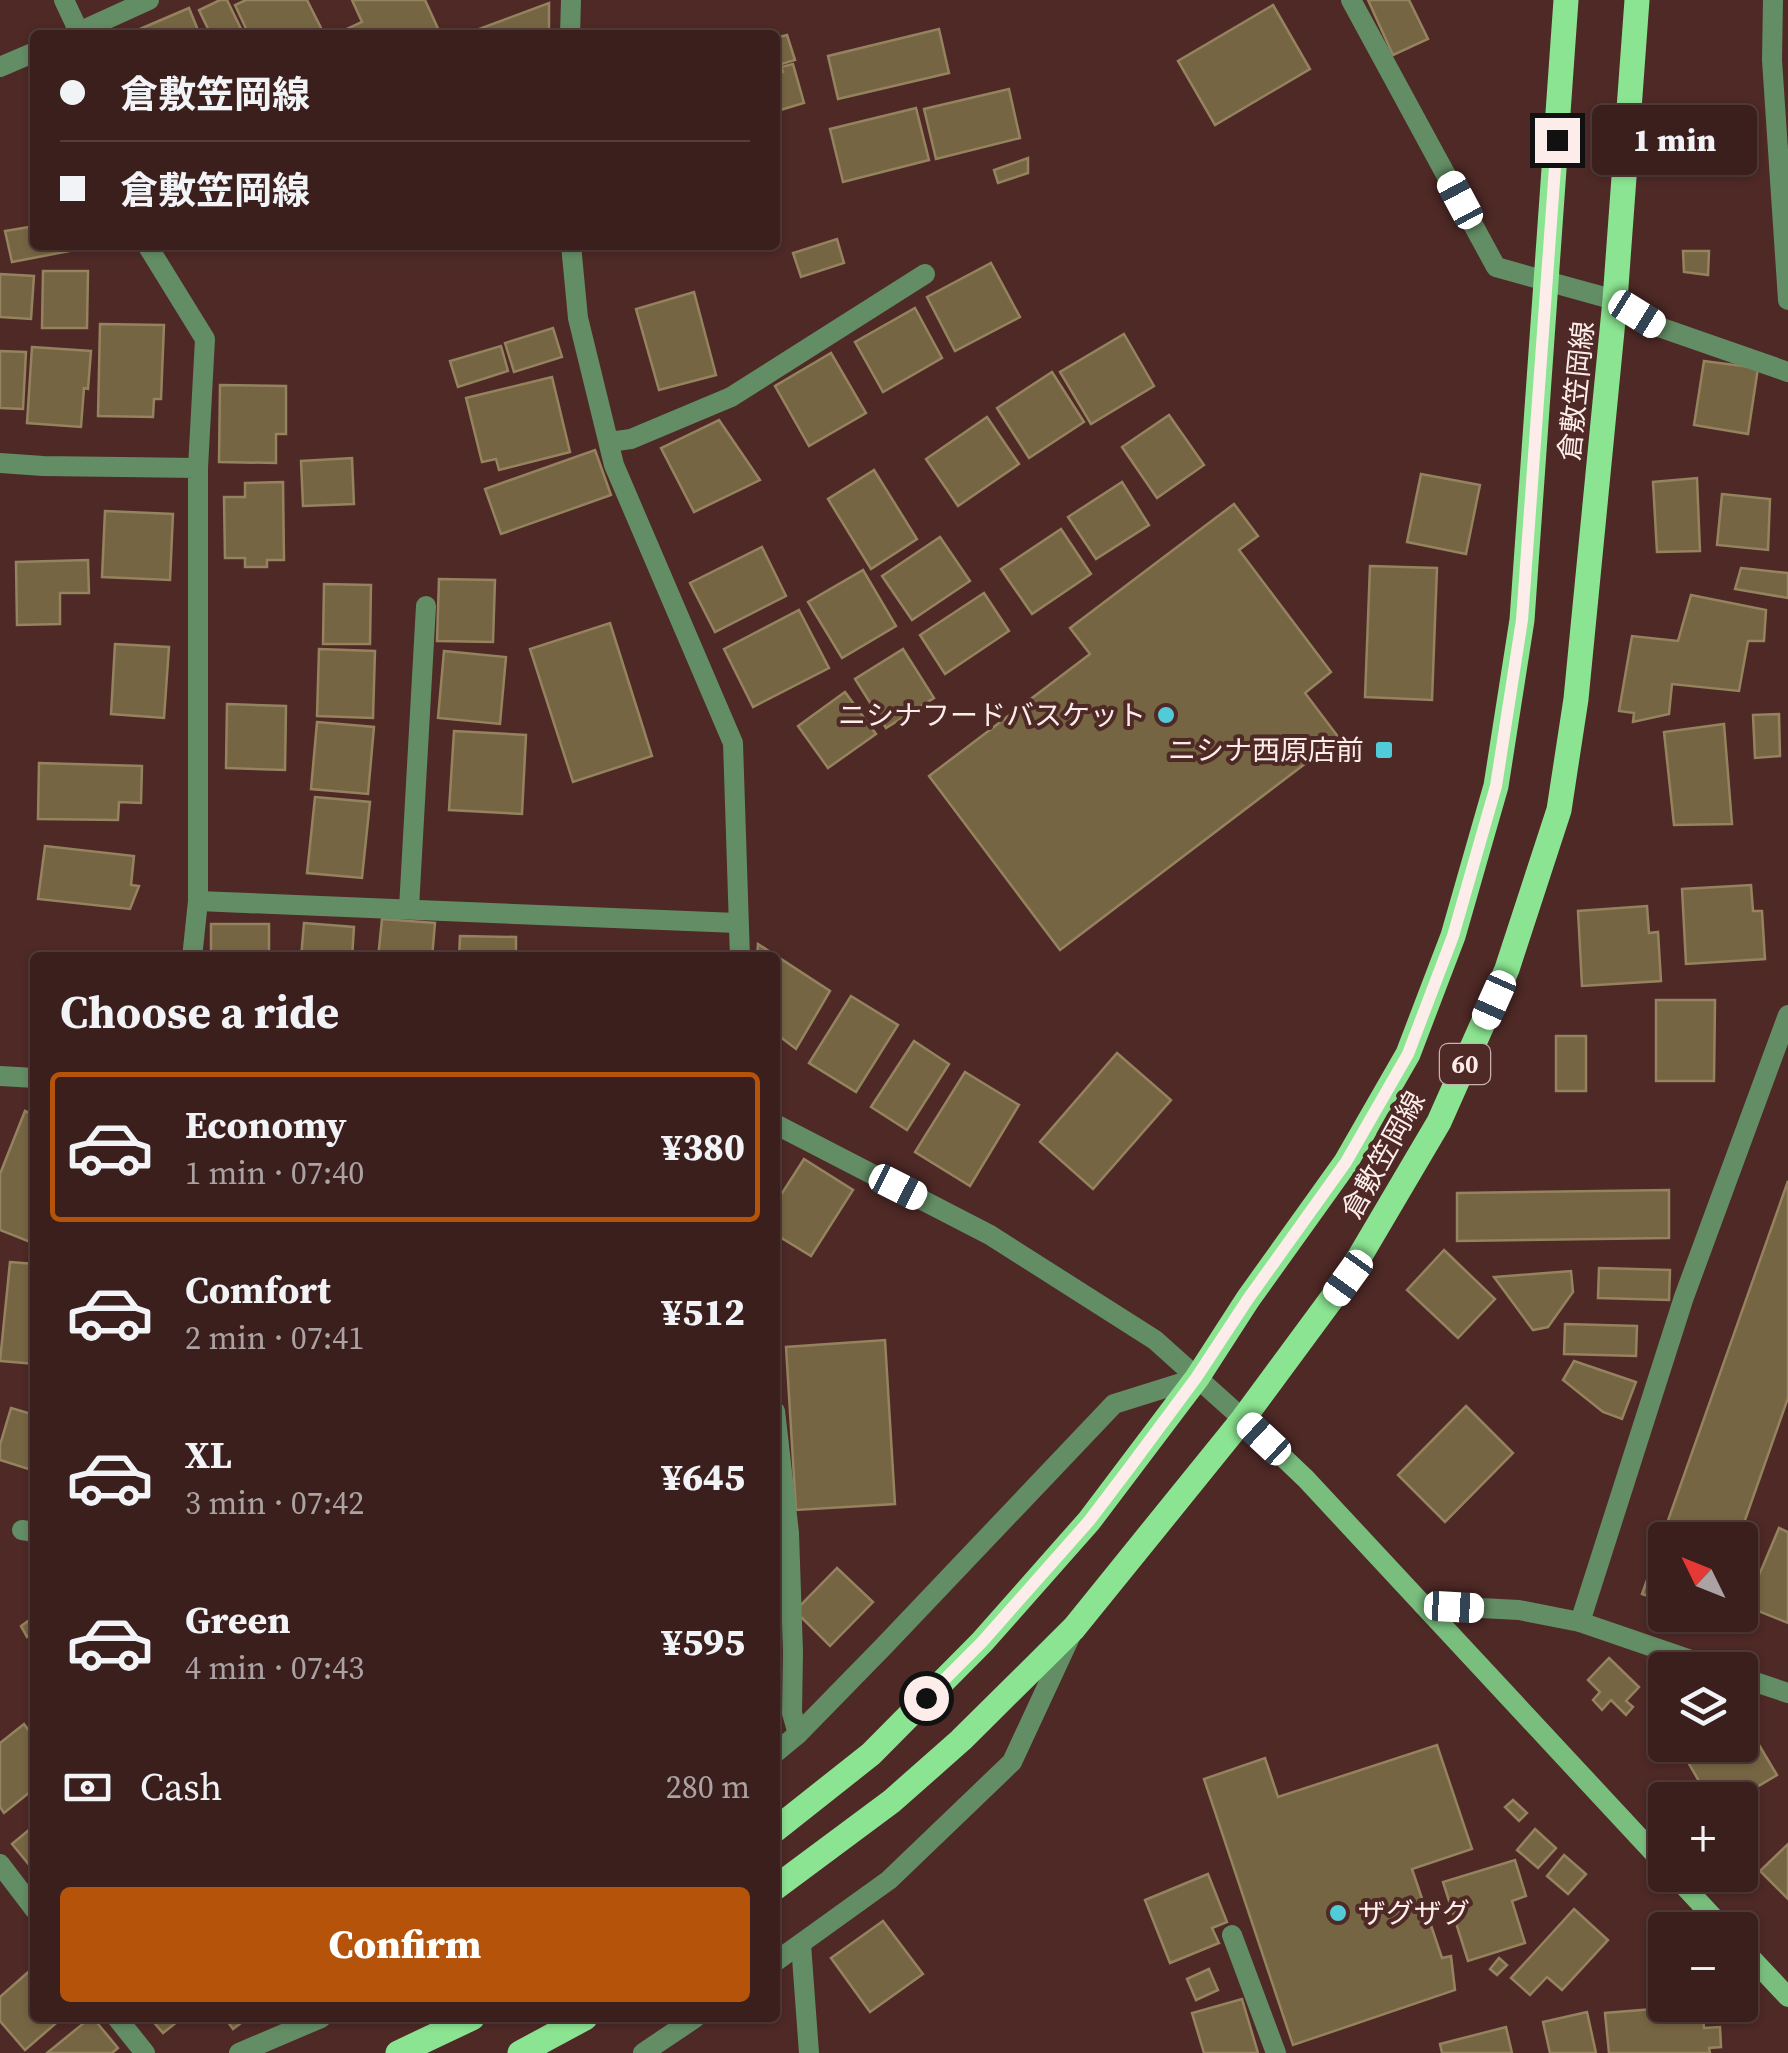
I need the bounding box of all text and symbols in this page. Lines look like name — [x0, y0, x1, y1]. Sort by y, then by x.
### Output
text: 倉敷笠岡線 — [120, 69, 310, 121]
callout: 1 min — [1592, 105, 1757, 175]
route end — [1535, 118, 1580, 163]
text: 1 min — [1633, 118, 1716, 162]
text: 倉敷笠岡線 — [120, 165, 310, 217]
car — [1433, 166, 1487, 234]
car — [1604, 285, 1670, 343]
street label: 倉敷笠岡線 — [1550, 319, 1602, 463]
place label: ニシナフードバスケット — [838, 696, 1146, 734]
marker: ニシナフードバスケット — [1155, 704, 1177, 726]
place label: ニシナ西原店前 — [1168, 731, 1364, 769]
marker: ニシナ西原店前 — [1373, 739, 1395, 761]
car — [1468, 966, 1520, 1034]
text: Choose a ride — [60, 981, 339, 1043]
road number: 60 — [1440, 1044, 1490, 1084]
street label: 倉敷笠岡線 — [1332, 1085, 1434, 1225]
text: Economy — [185, 1099, 347, 1151]
icon: car — [65, 1102, 155, 1192]
text: ¥380 — [661, 1121, 745, 1173]
text: 1 min · 07:40 — [185, 1151, 364, 1195]
car — [864, 1160, 932, 1214]
car — [1318, 1245, 1378, 1311]
text: Comfort — [185, 1264, 331, 1316]
icon: car — [65, 1267, 155, 1357]
text: ¥512 — [661, 1286, 745, 1338]
text: 2 min · 07:41 — [185, 1316, 364, 1360]
car — [1232, 1408, 1296, 1470]
text: XL — [185, 1429, 232, 1481]
icon: car — [65, 1432, 155, 1522]
text: ¥645 — [661, 1451, 745, 1503]
text: 3 min · 07:42 — [185, 1481, 364, 1525]
north arrow — [1648, 1522, 1758, 1632]
map controls — [1648, 1522, 1758, 2022]
car — [1423, 1590, 1485, 1624]
text: Green — [185, 1594, 291, 1646]
icon: car — [65, 1597, 155, 1687]
text: ¥595 — [661, 1616, 745, 1668]
text: 4 min · 07:43 — [185, 1646, 364, 1690]
button: layers — [1648, 1652, 1758, 1762]
route start — [904, 1676, 949, 1721]
icon: cash — [60, 1760, 115, 1815]
text: Cash — [140, 1761, 222, 1813]
text: 280 m — [666, 1765, 750, 1809]
button: + — [1648, 1782, 1758, 1892]
button: Confirm — [60, 1887, 750, 2002]
place label: ザグザグ — [1358, 1894, 1470, 1932]
marker: ザグザグ — [1327, 1902, 1349, 1924]
button: − — [1648, 1912, 1758, 2022]

